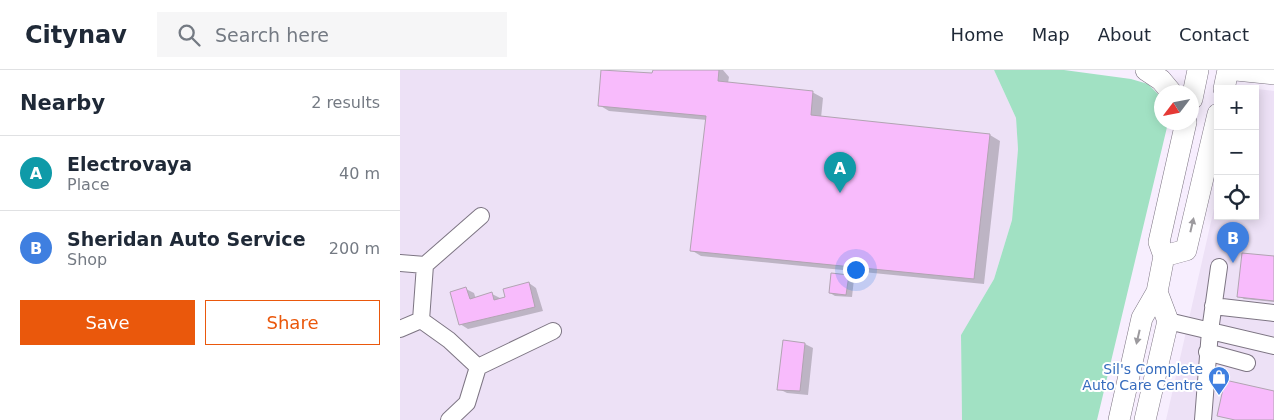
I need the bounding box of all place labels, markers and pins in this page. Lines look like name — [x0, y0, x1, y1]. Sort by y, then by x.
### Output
pin: A — [824, 152, 856, 193]
pin: B — [1217, 222, 1249, 263]
place label: Sil's Complete Auto Care Centre — [1082, 361, 1203, 393]
shop icon: Sil's Complete Auto Care Centre — [1207, 365, 1231, 396]

